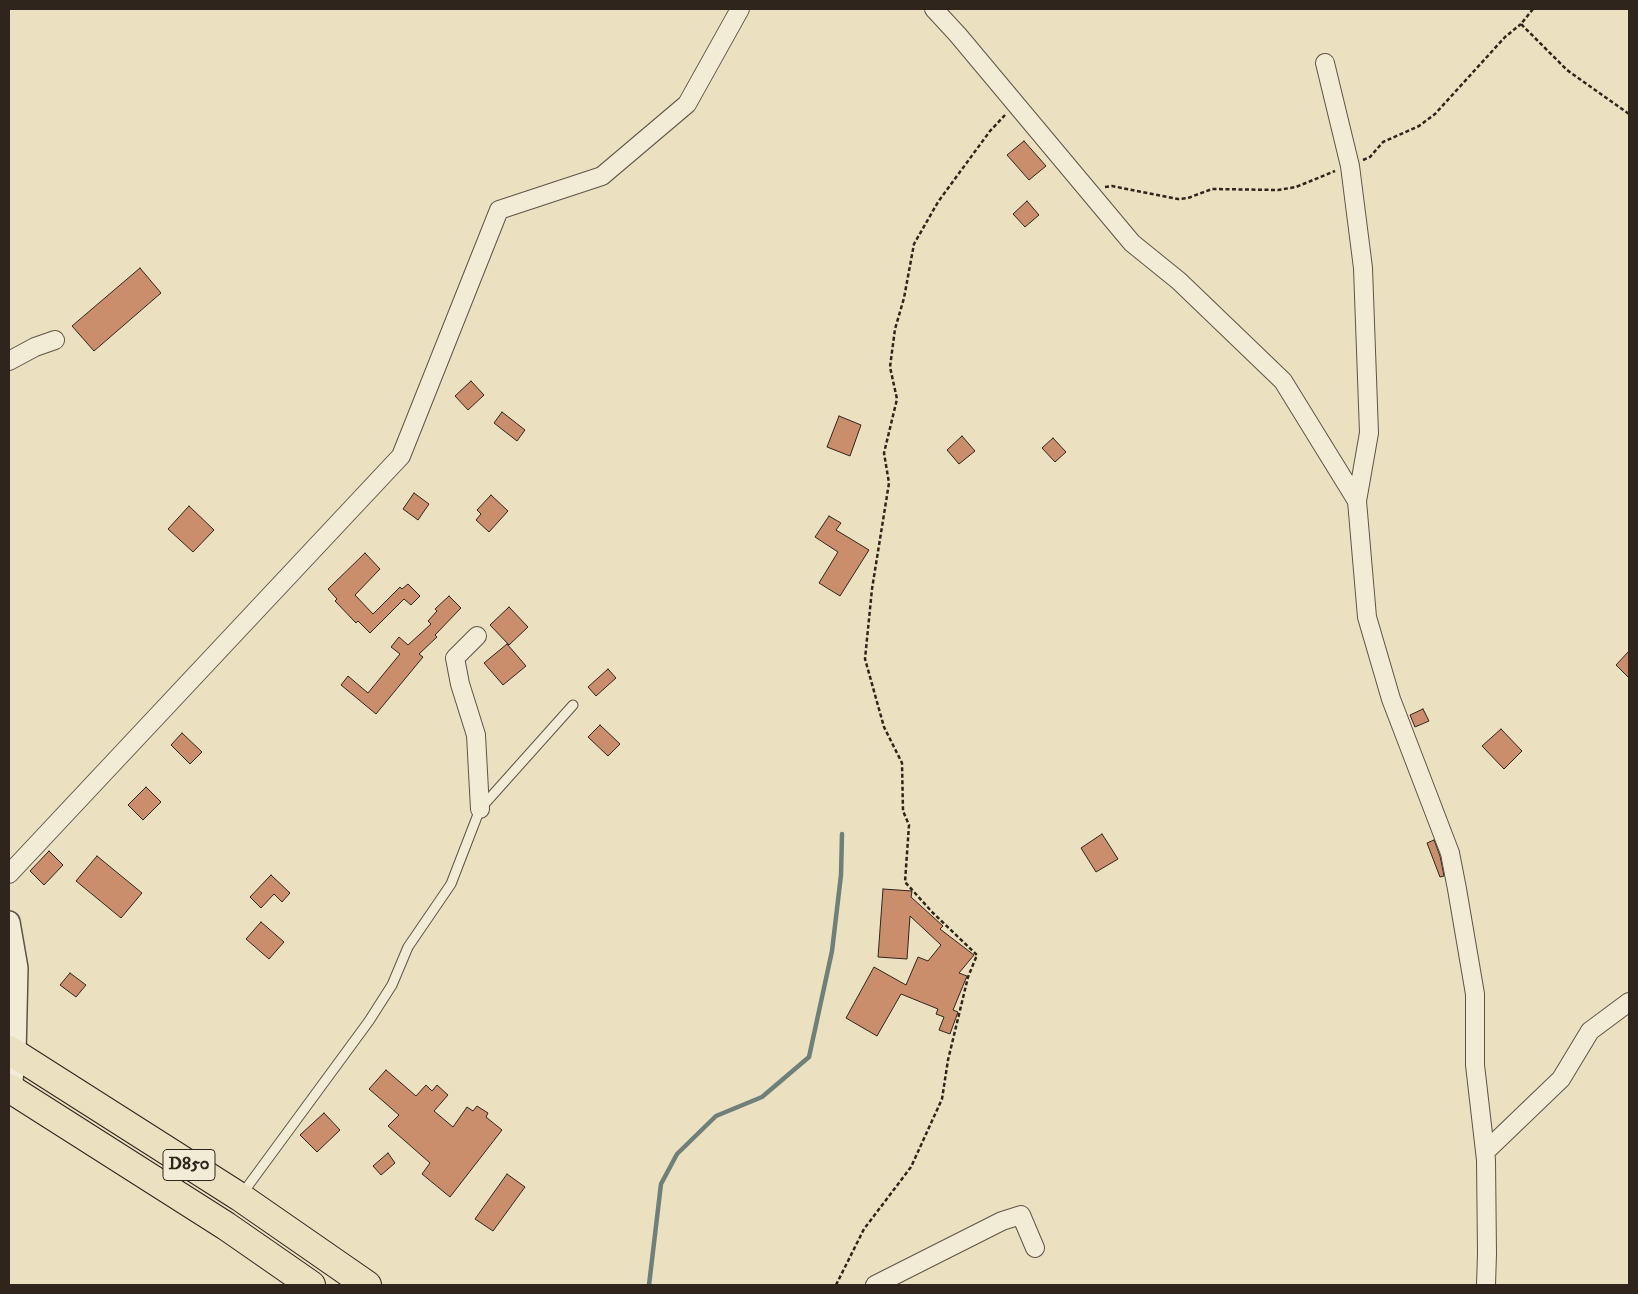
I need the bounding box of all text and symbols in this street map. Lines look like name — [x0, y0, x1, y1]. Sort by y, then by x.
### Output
road number: D850 — [163, 1150, 215, 1180]

